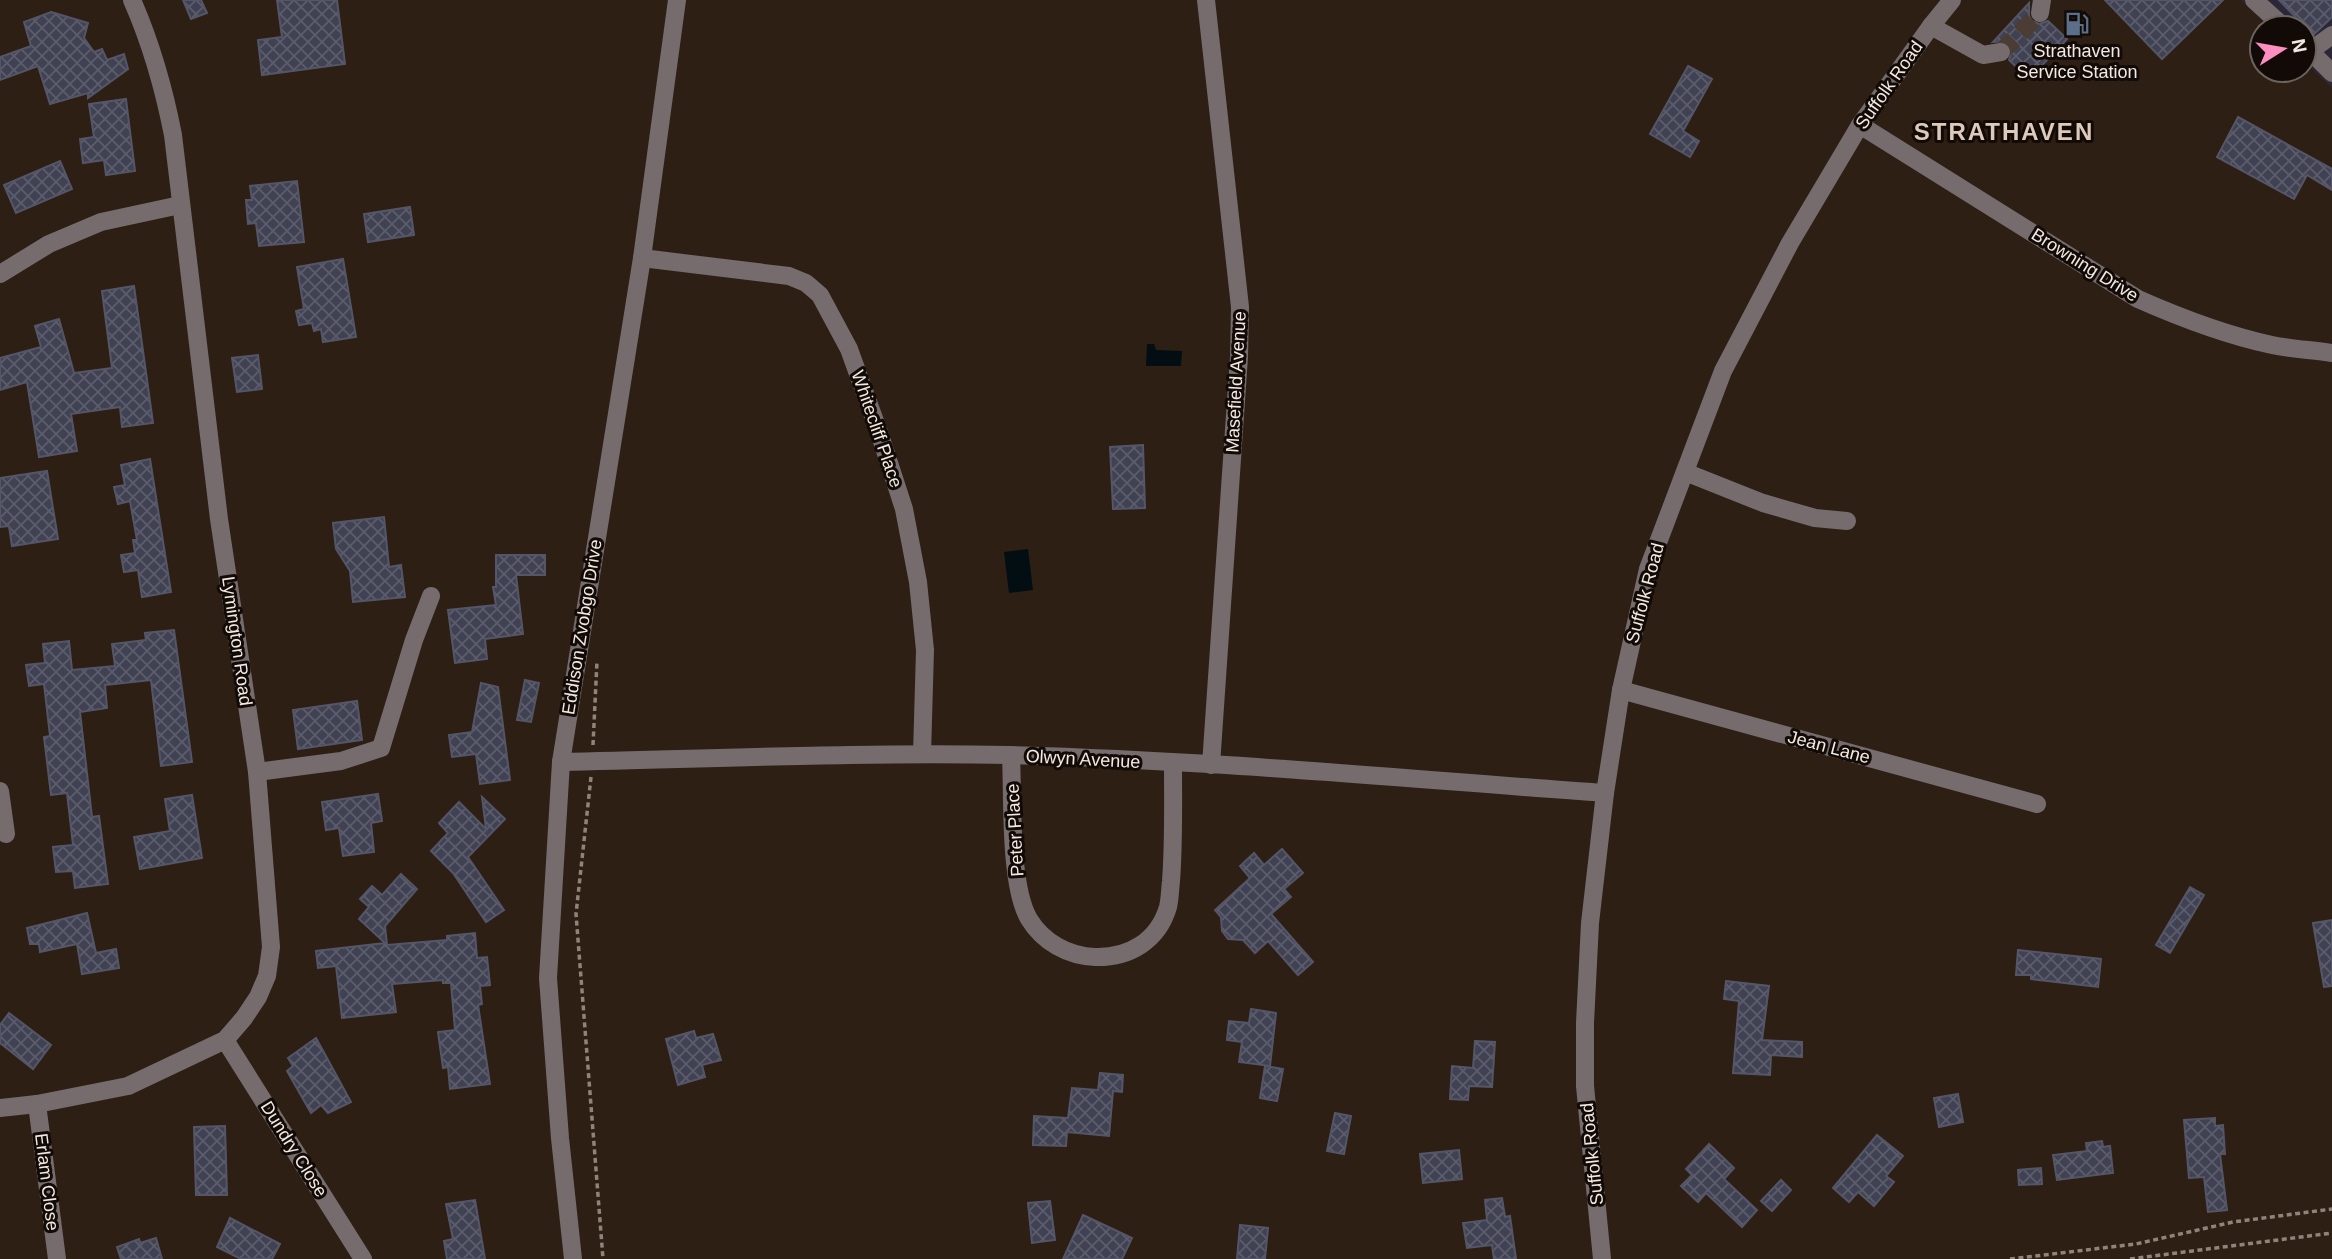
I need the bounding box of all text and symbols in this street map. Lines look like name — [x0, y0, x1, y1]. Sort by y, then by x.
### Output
fuel station icon: Strathaven Service Station — [2063, 10, 2091, 38]
north arrow — [2248, 14, 2318, 84]
street label: Suffolk Road — [1851, 37, 1927, 133]
text: N — [2288, 37, 2311, 55]
place label: Strathaven Service Station — [2016, 41, 2138, 82]
district label: STRATHAVEN — [1914, 118, 2094, 145]
street label: Browning Drive — [2028, 224, 2142, 306]
street label: Masefield Avenue — [1222, 311, 1250, 453]
street label: Whitecliff Place — [848, 368, 906, 490]
street label: Eddison Zvobgo Drive — [558, 538, 606, 716]
street label: Suffolk Road — [1622, 541, 1668, 645]
street label: Lymington Road — [218, 575, 256, 707]
street label: Jean Lane — [1786, 726, 1872, 768]
street label: Olwyn Avenue — [1025, 746, 1141, 772]
street label: Peter Place — [1003, 783, 1027, 877]
street label: Dundry Close — [257, 1097, 331, 1201]
street label: Suffolk Road — [1577, 1102, 1607, 1206]
street label: Erlam Close — [31, 1132, 63, 1232]

